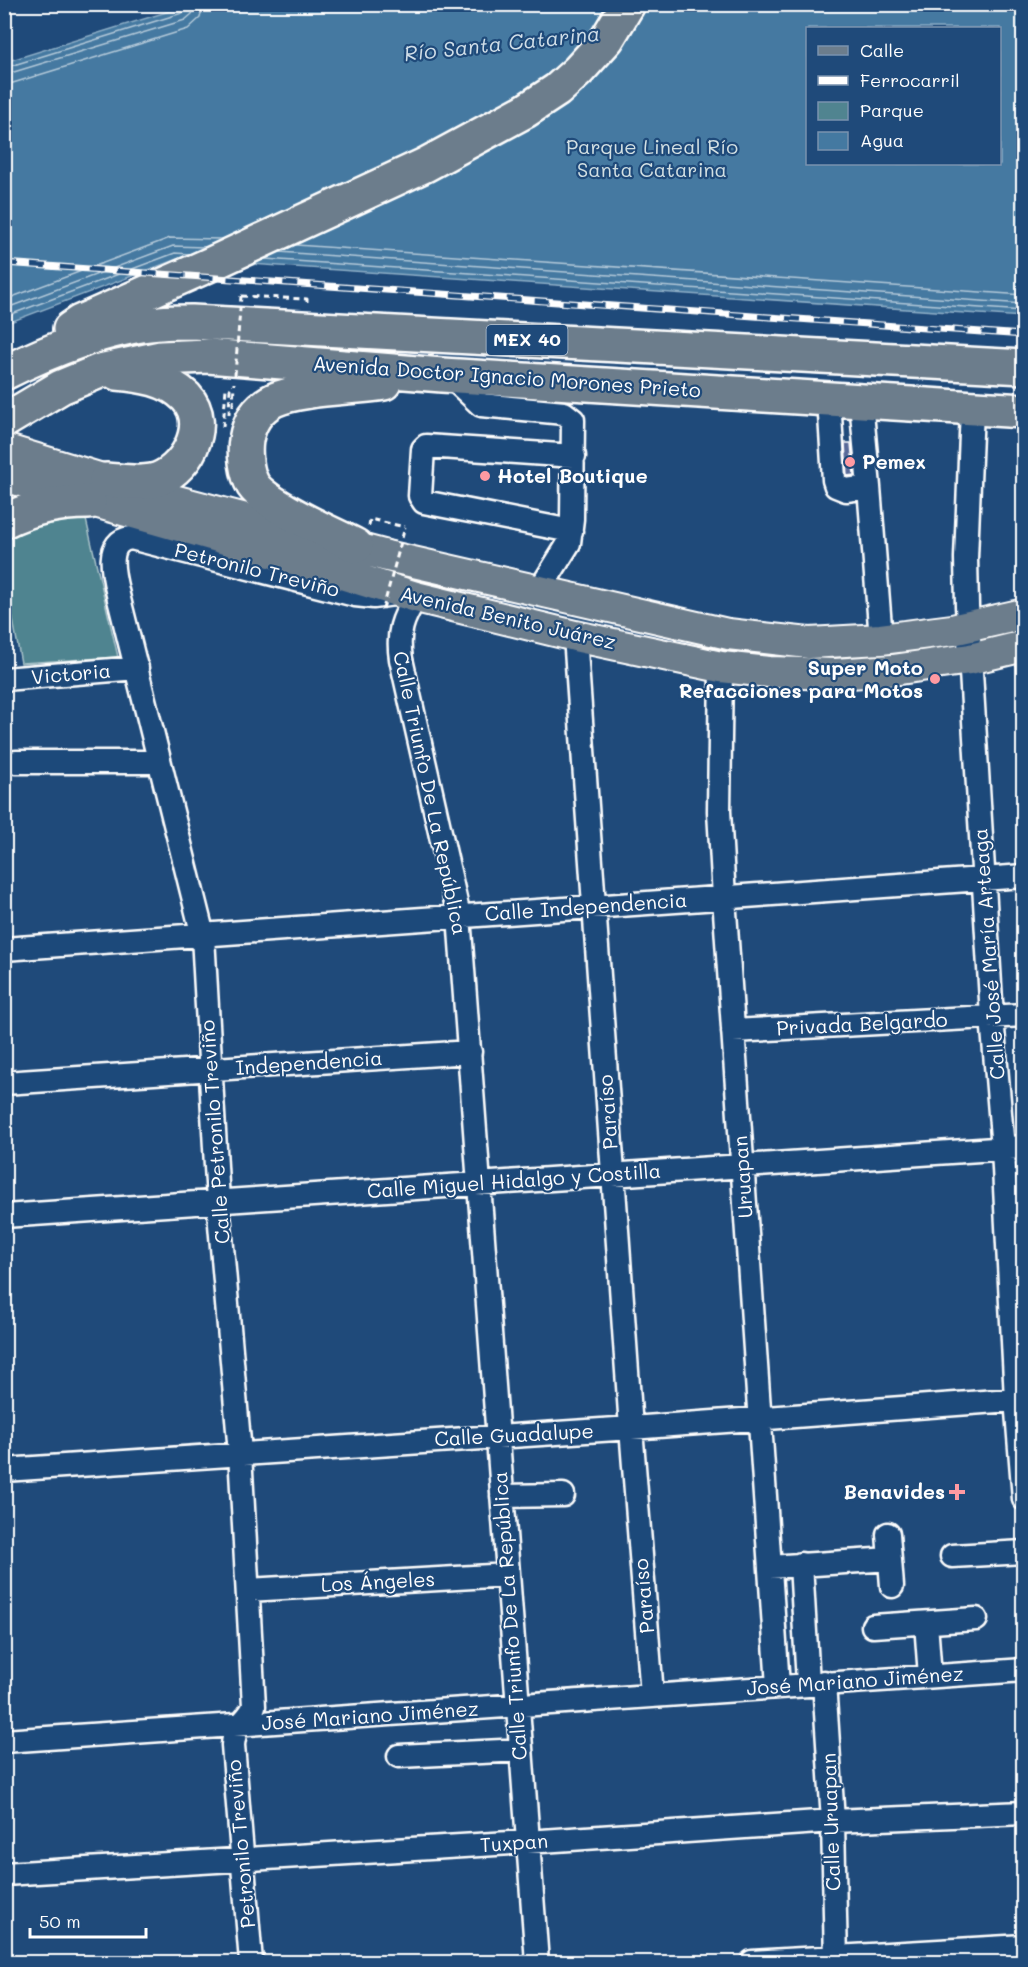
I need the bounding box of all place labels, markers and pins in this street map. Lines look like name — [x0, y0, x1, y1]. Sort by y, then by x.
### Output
place label: Pemex — [862, 448, 926, 474]
marker: Pemex — [843, 455, 857, 469]
place label: Hotel Boutique — [497, 462, 648, 488]
marker: Hotel Boutique — [478, 469, 492, 483]
place label: Super Moto Refacciones para Motos — [679, 654, 923, 703]
marker: Super Moto Refacciones para Motos — [928, 672, 942, 686]
place label: Benavides — [844, 1478, 945, 1504]
marker: Benavides — [950, 1485, 964, 1499]

